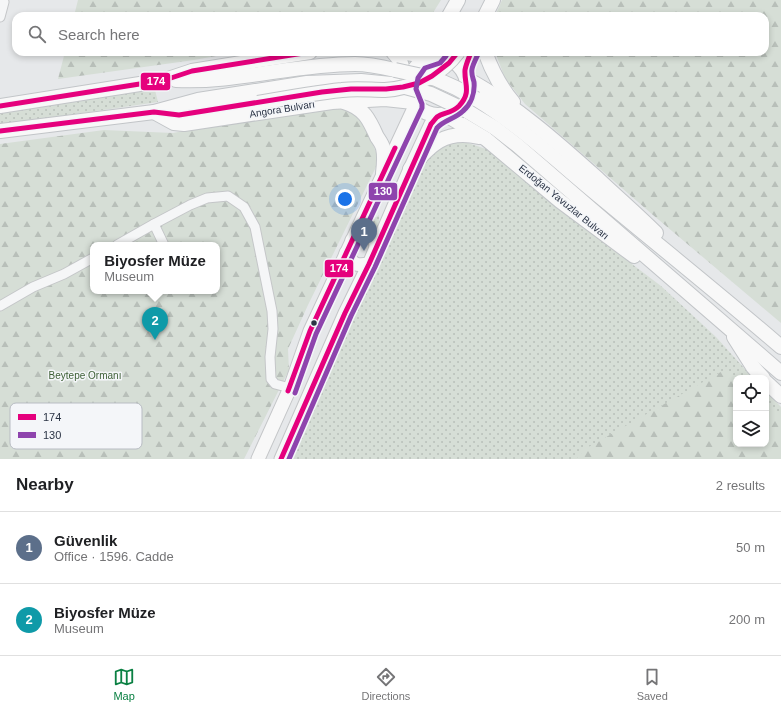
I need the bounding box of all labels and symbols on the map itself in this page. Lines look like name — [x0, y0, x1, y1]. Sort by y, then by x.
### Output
line badge: 174 — [140, 72, 171, 91]
text: 174 — [147, 75, 166, 87]
street label: Angora Bulvarı — [248, 98, 316, 120]
street label: Erdoğan Yavuzlar Bulvarı — [517, 162, 611, 242]
line badge: 130 — [368, 182, 398, 201]
text: 130 — [374, 185, 392, 197]
your location — [335, 189, 355, 209]
pin: 1 — [351, 218, 377, 251]
line badge: 174 — [324, 259, 354, 278]
text: 174 — [330, 262, 349, 274]
pin: 2 — [142, 307, 168, 340]
unlabelled marker — [309, 318, 319, 328]
park label: Beytepe Ormanı — [49, 370, 121, 381]
legend — [10, 403, 142, 449]
text: 174 — [43, 411, 61, 423]
text: 130 — [43, 429, 61, 441]

